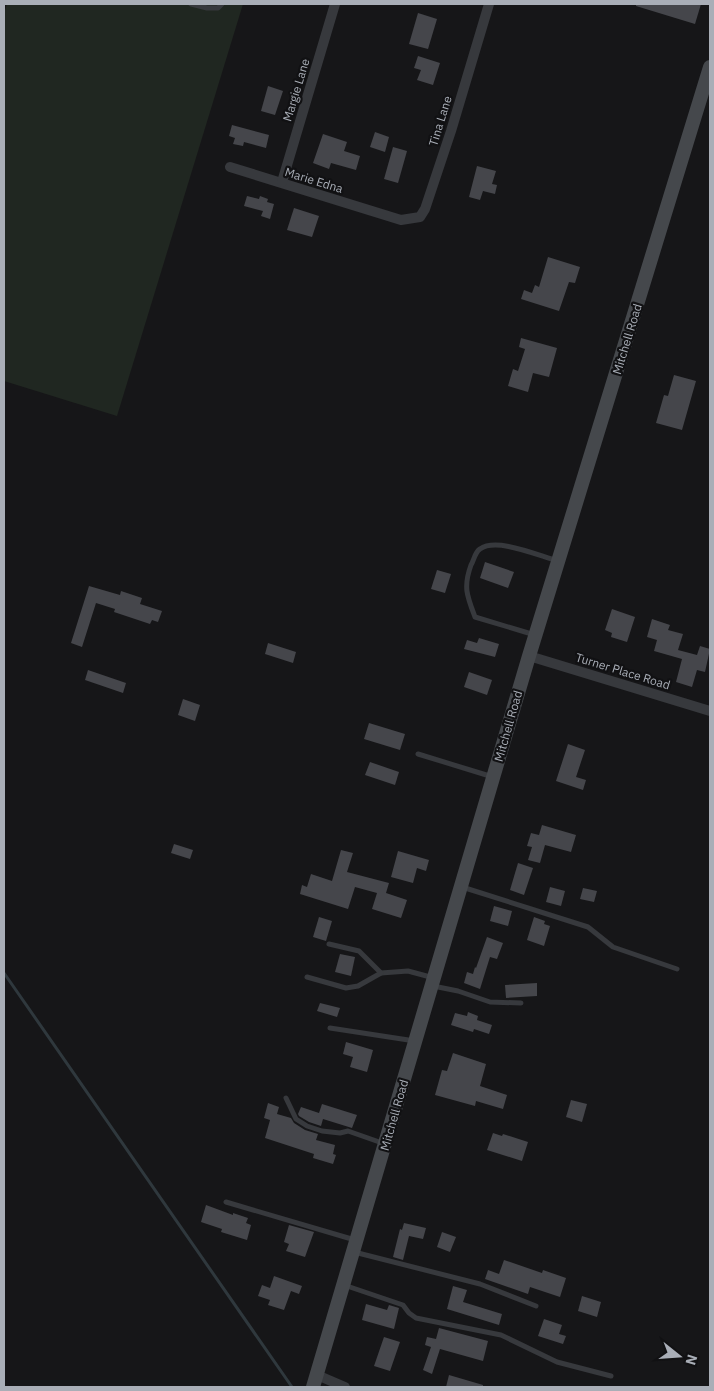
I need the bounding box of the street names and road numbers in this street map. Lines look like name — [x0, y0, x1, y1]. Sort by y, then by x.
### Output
street label: Margie Lane — [279, 56, 313, 123]
street label: Tina Lane — [425, 94, 455, 148]
street label: Marie Edna — [283, 164, 345, 196]
street label: Mitchell Road — [609, 302, 645, 376]
street label: Turner Place Road — [574, 649, 672, 693]
street label: Mitchell Road — [491, 689, 525, 763]
street label: Mitchell Road — [377, 1078, 411, 1152]

